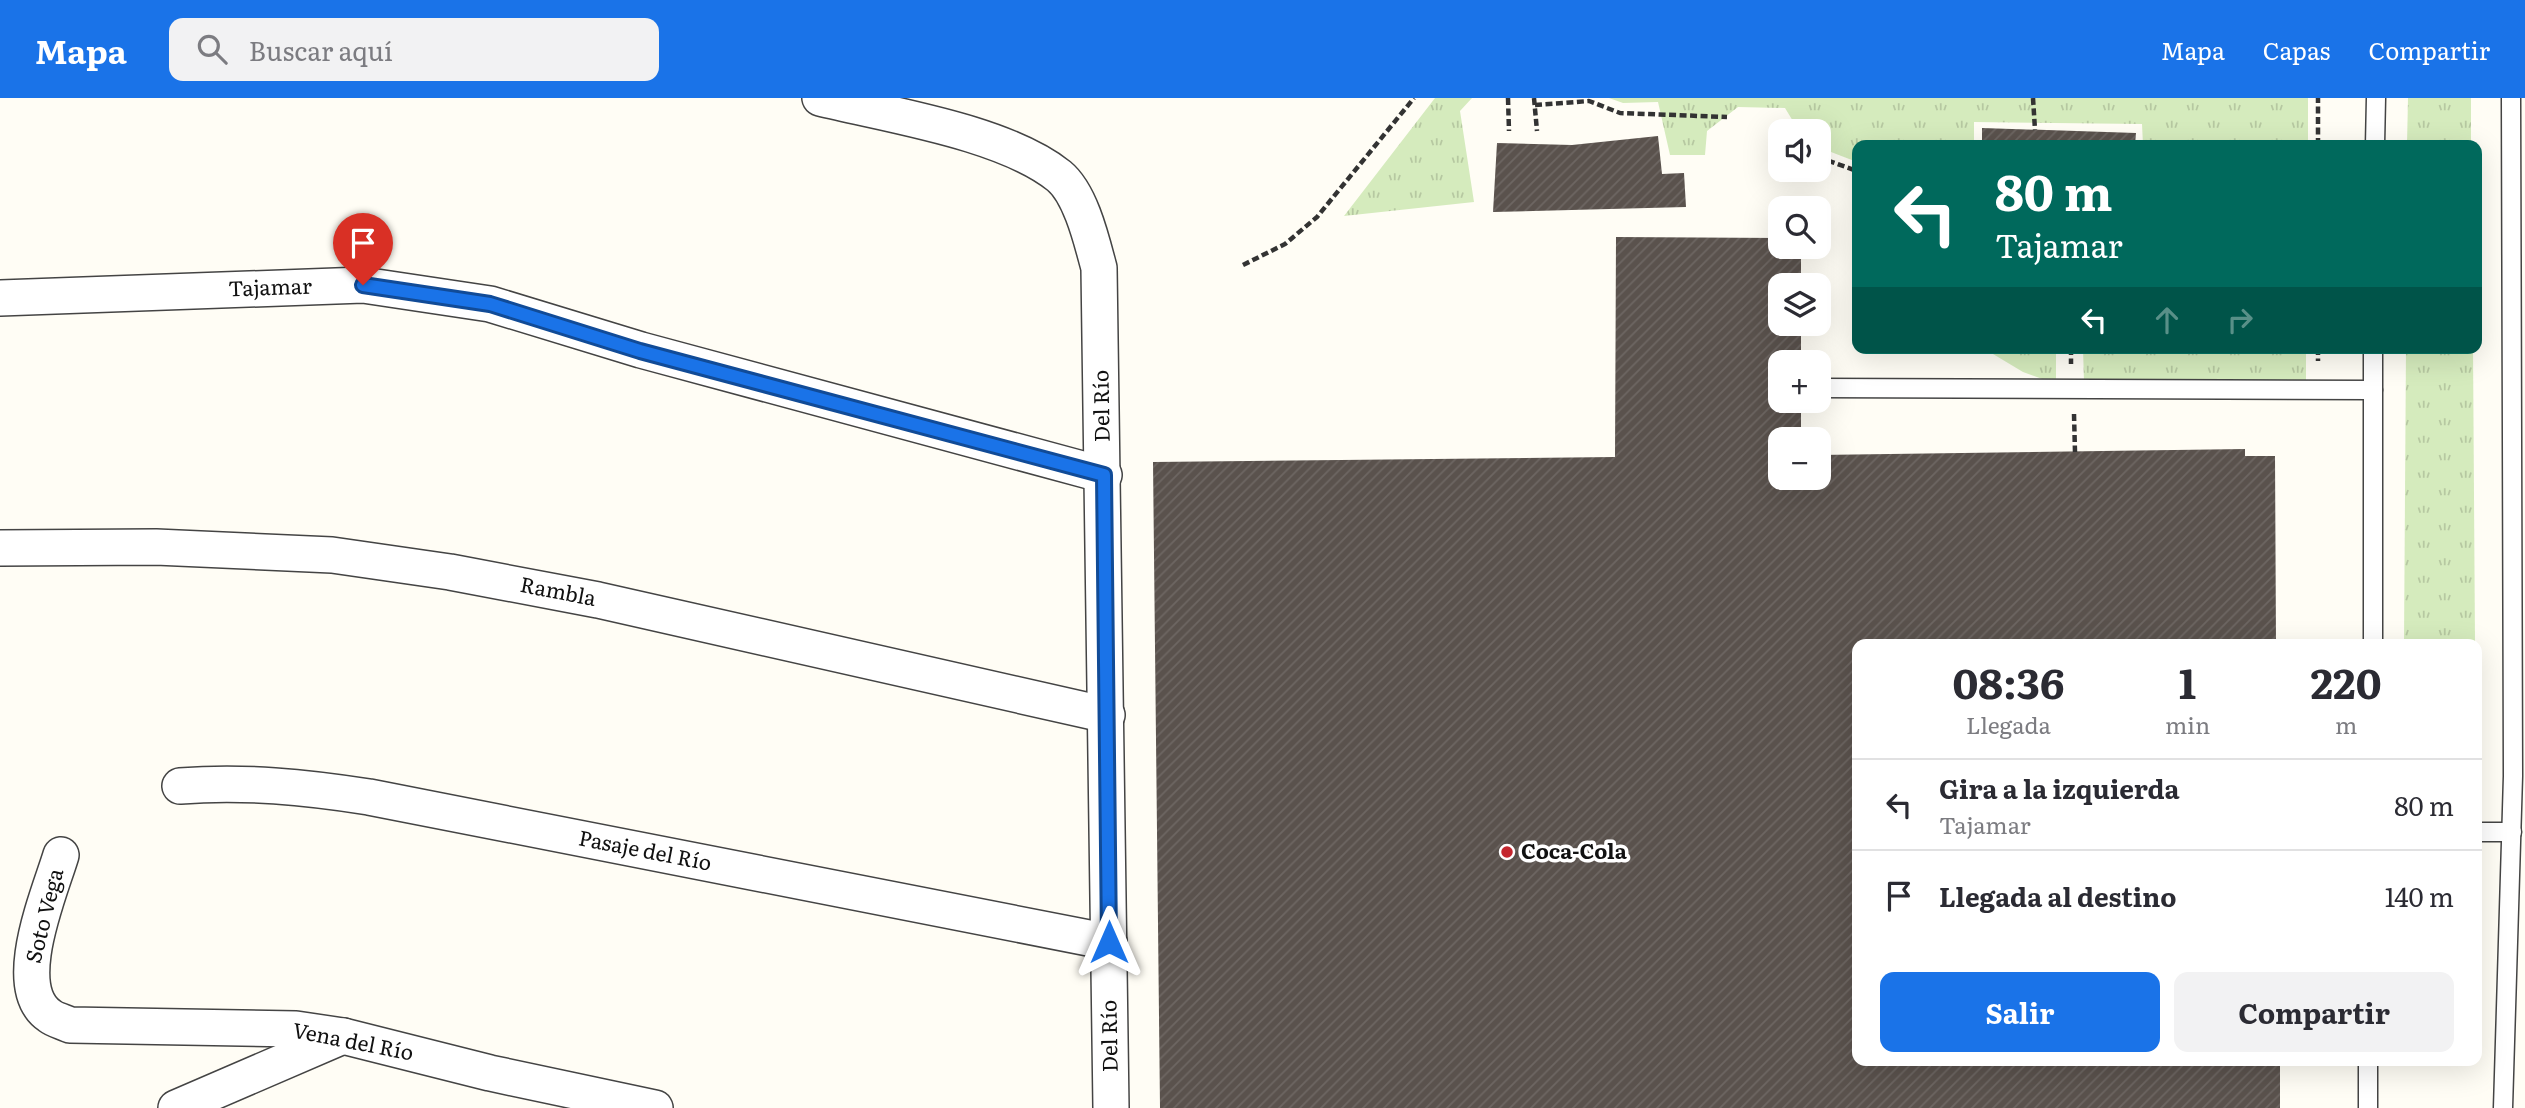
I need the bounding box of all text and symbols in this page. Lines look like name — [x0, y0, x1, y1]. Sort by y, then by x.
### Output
search box — [169, 18, 659, 81]
text: Mapa — [35, 25, 127, 74]
icon: search — [193, 30, 231, 68]
text: Buscar aquí — [249, 30, 393, 69]
text: Mapa — [2161, 32, 2225, 67]
text: Capas — [2263, 32, 2330, 67]
text: Compartir — [2368, 32, 2490, 67]
map controls — [1768, 119, 1831, 490]
button: sound — [1768, 119, 1831, 182]
text: 80 m — [1995, 153, 2113, 226]
icon: left — [1880, 168, 1971, 259]
button: search — [1768, 196, 1831, 259]
pin — [333, 213, 393, 285]
text: Tajamar — [1995, 220, 2123, 268]
icon: arrive — [344, 224, 382, 262]
street label: Tajamar — [228, 269, 312, 302]
button: layers — [1768, 273, 1831, 336]
icon: left — [2075, 301, 2113, 339]
icon: ahead — [2148, 301, 2186, 339]
icon: right — [2221, 301, 2259, 339]
button: + — [1768, 350, 1831, 413]
street label: Del Río — [1083, 370, 1116, 443]
button: − — [1768, 427, 1831, 490]
street label: Rambla — [518, 567, 600, 612]
text: 08:36 — [1952, 650, 2065, 712]
text: 1 — [2179, 650, 2196, 712]
text: 220 — [2311, 650, 2382, 712]
text: Llegada — [1966, 707, 2051, 741]
text: min — [2165, 707, 2210, 741]
text: m — [2335, 707, 2357, 741]
text: Gira a la izquierda — [1939, 768, 2180, 807]
text: 80 m — [2394, 785, 2454, 824]
icon: left — [1880, 786, 1918, 824]
text: Tajamar — [1939, 807, 2031, 841]
street label: Pasaje del Río — [576, 820, 715, 877]
place label: Coca-Cola — [1521, 834, 1628, 865]
marker: Coca-Cola — [1499, 844, 1515, 860]
street label: Soto Vega — [16, 864, 69, 966]
text: Llegada al destino — [1939, 876, 2176, 915]
text: 140 m — [2385, 876, 2454, 915]
icon: arrive — [1880, 877, 1918, 915]
position arrow — [1072, 905, 1146, 979]
button: Salir — [1880, 972, 2160, 1052]
button: Compartir — [2174, 972, 2454, 1052]
street label: Del Río — [1091, 1000, 1124, 1073]
street label: Vena del Río — [290, 1013, 417, 1066]

